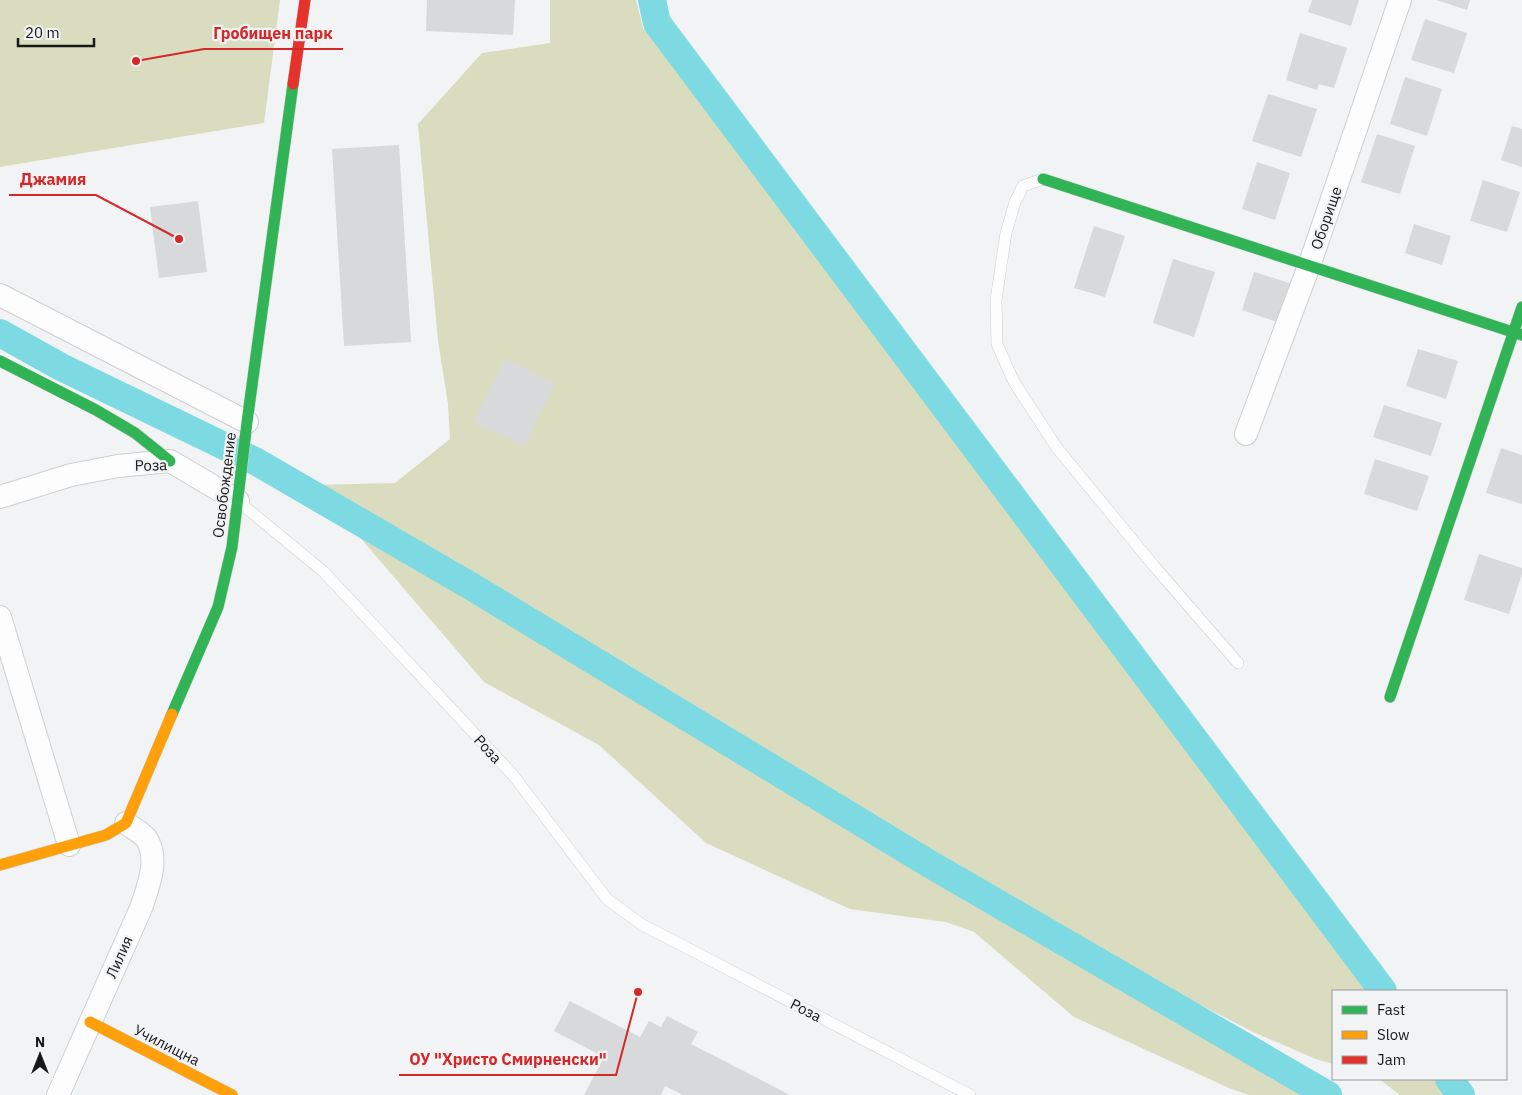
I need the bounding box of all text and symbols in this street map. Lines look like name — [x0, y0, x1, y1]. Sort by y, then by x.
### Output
scale bar — [18, 15, 94, 47]
callout: Гробищен парк — [204, 18, 343, 49]
text: 20 m — [25, 23, 60, 42]
text: Гробищен парк — [213, 23, 333, 43]
callout: Джамия — [9, 164, 96, 195]
text: Джамия — [20, 169, 86, 189]
street label: Оборище — [1306, 184, 1346, 252]
street label: Освобождение — [208, 431, 240, 539]
street label: Роза — [135, 455, 167, 475]
street label: Роза — [470, 731, 506, 767]
street label: Лилия — [101, 933, 137, 981]
legend — [1332, 990, 1507, 1080]
street label: Роза — [787, 994, 825, 1026]
text: Fast — [1377, 1000, 1405, 1019]
street label: Училищна — [131, 1020, 203, 1070]
text: Slow — [1377, 1025, 1410, 1044]
north arrow — [15, 1030, 65, 1080]
text: N — [35, 1033, 45, 1051]
callout: ОУ "Христо Смирненски" — [399, 1044, 616, 1075]
text: ОУ "Христо Смирненски" — [409, 1049, 607, 1069]
text: Jam — [1377, 1050, 1406, 1069]

